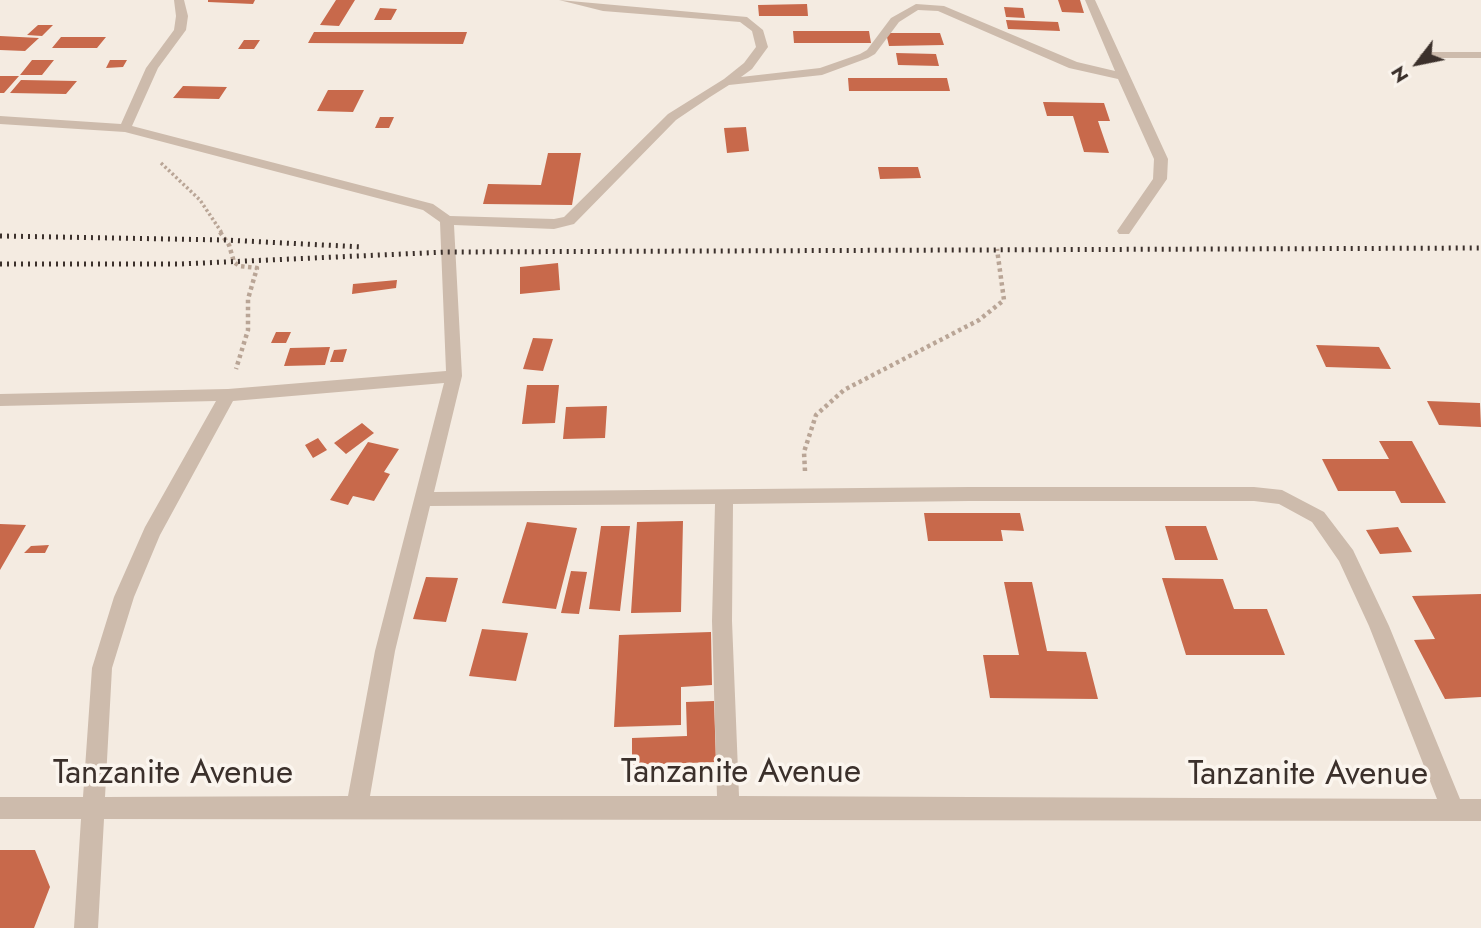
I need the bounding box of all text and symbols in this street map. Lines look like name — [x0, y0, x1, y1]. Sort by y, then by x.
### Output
north arrow — [1383, 28, 1453, 98]
text: N — [1384, 61, 1415, 88]
street label: Tanzanite Avenue — [621, 754, 861, 794]
street label: Tanzanite Avenue — [53, 755, 293, 795]
street label: Tanzanite Avenue — [1188, 756, 1428, 796]

